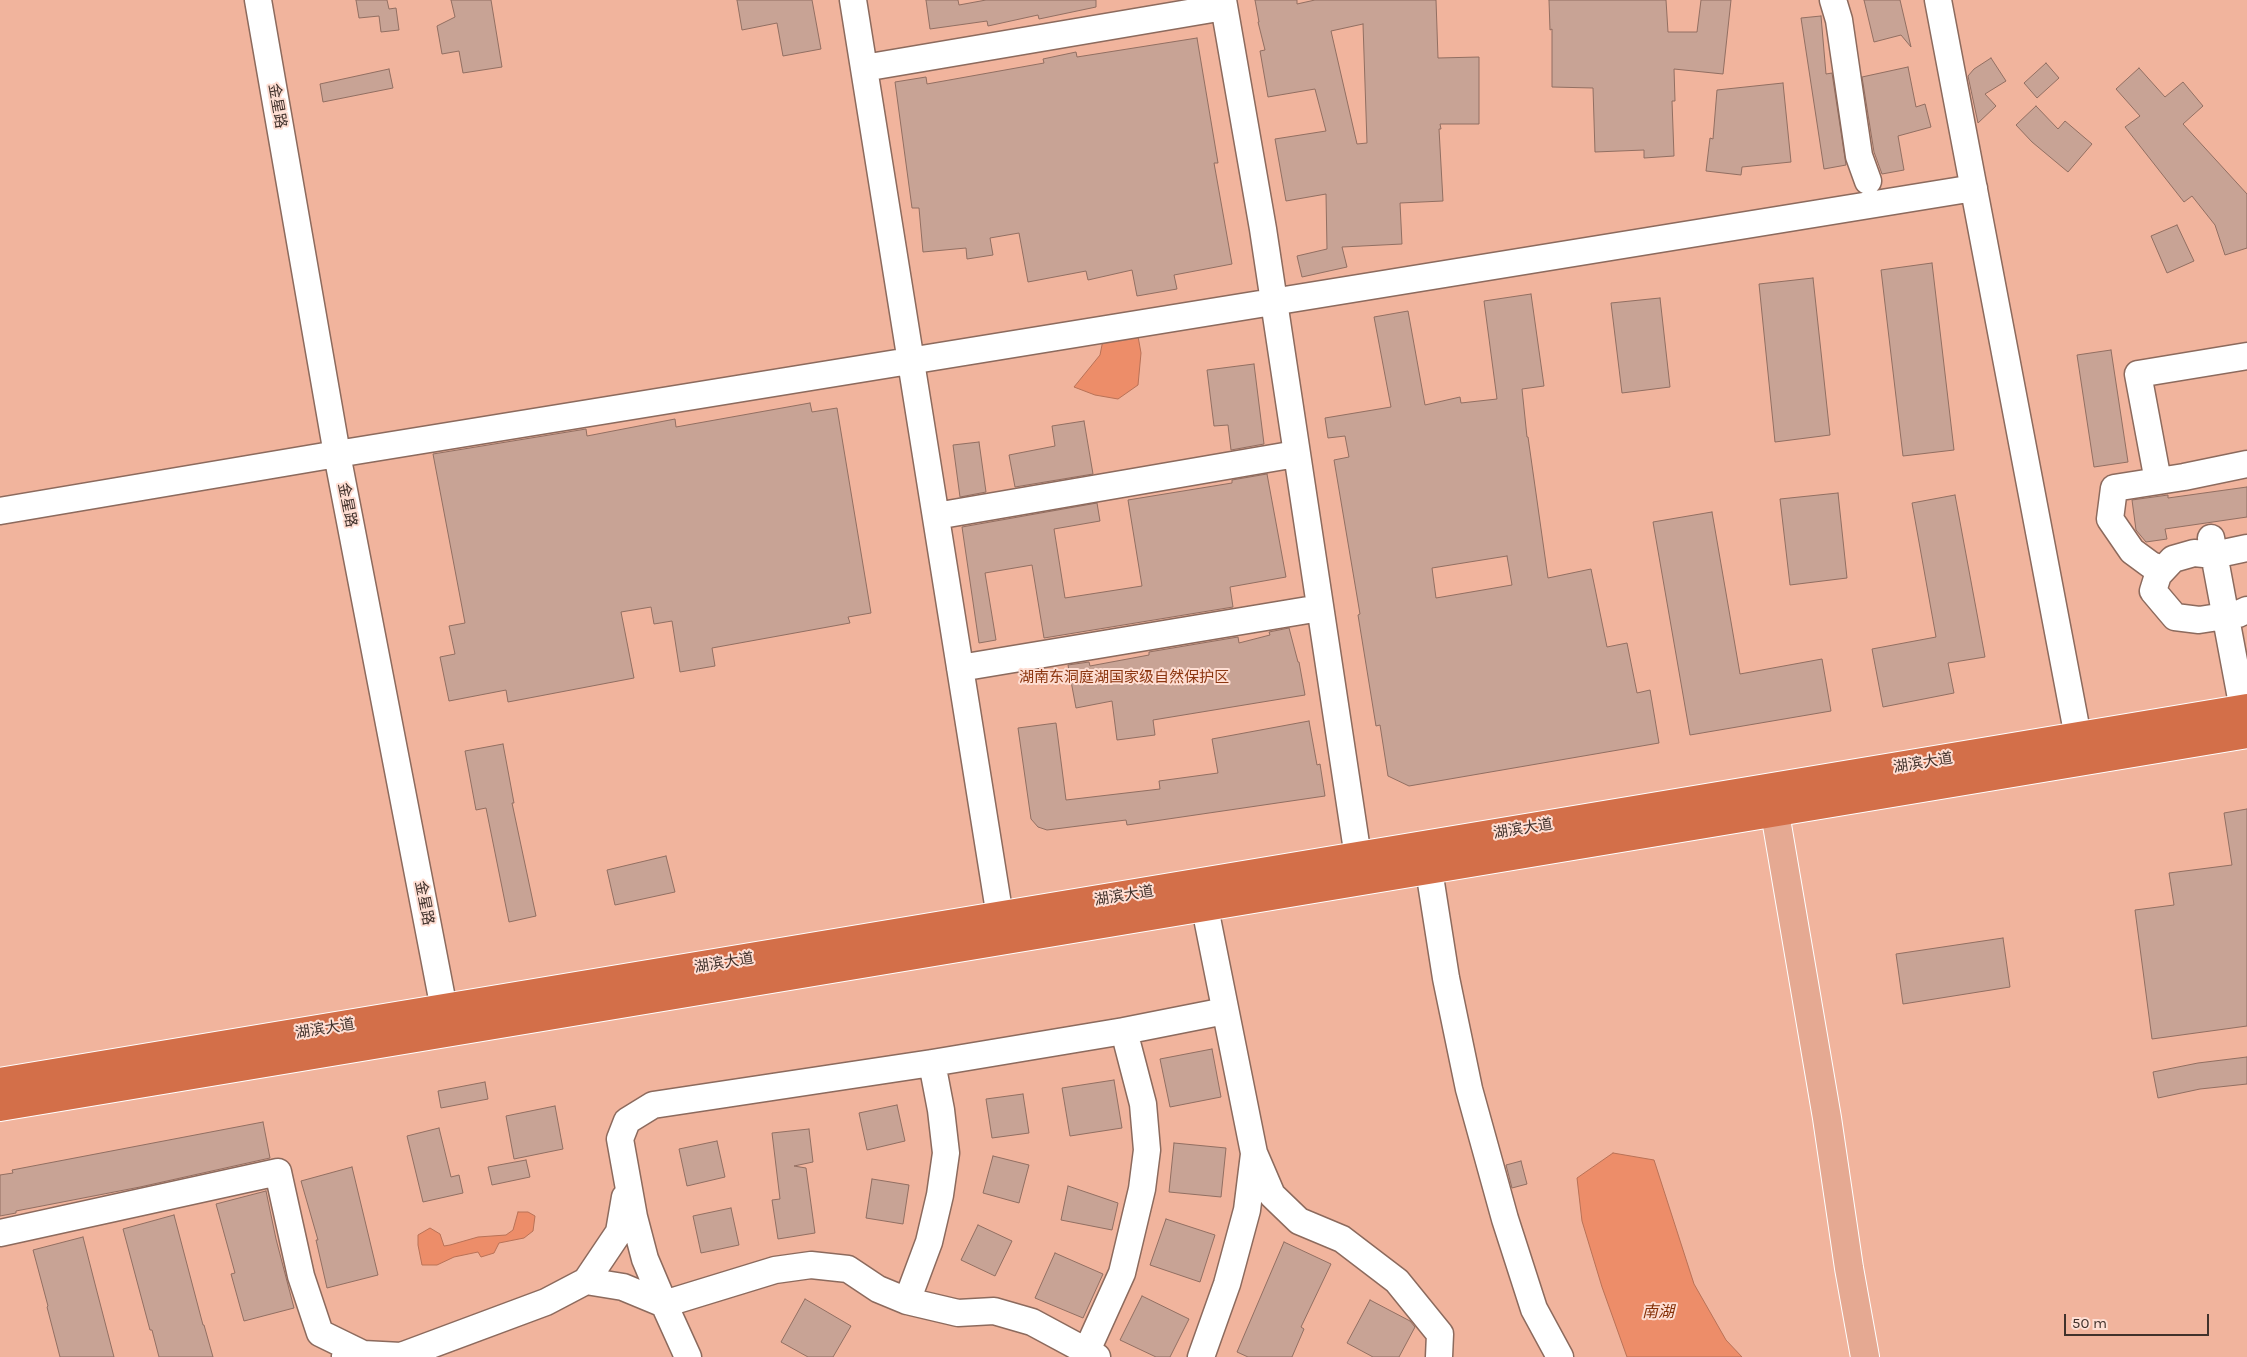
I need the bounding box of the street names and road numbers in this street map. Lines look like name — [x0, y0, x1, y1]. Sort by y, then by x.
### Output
street label: 金星路 — [264, 82, 290, 130]
street label: 金星路 — [334, 481, 360, 529]
street label: 湖滨大道 — [1892, 749, 1954, 777]
street label: 湖滨大道 — [1492, 815, 1554, 843]
street label: 金星路 — [411, 879, 437, 927]
street label: 湖滨大道 — [1093, 882, 1155, 910]
street label: 湖滨大道 — [693, 949, 755, 977]
street label: 湖滨大道 — [294, 1015, 356, 1043]

